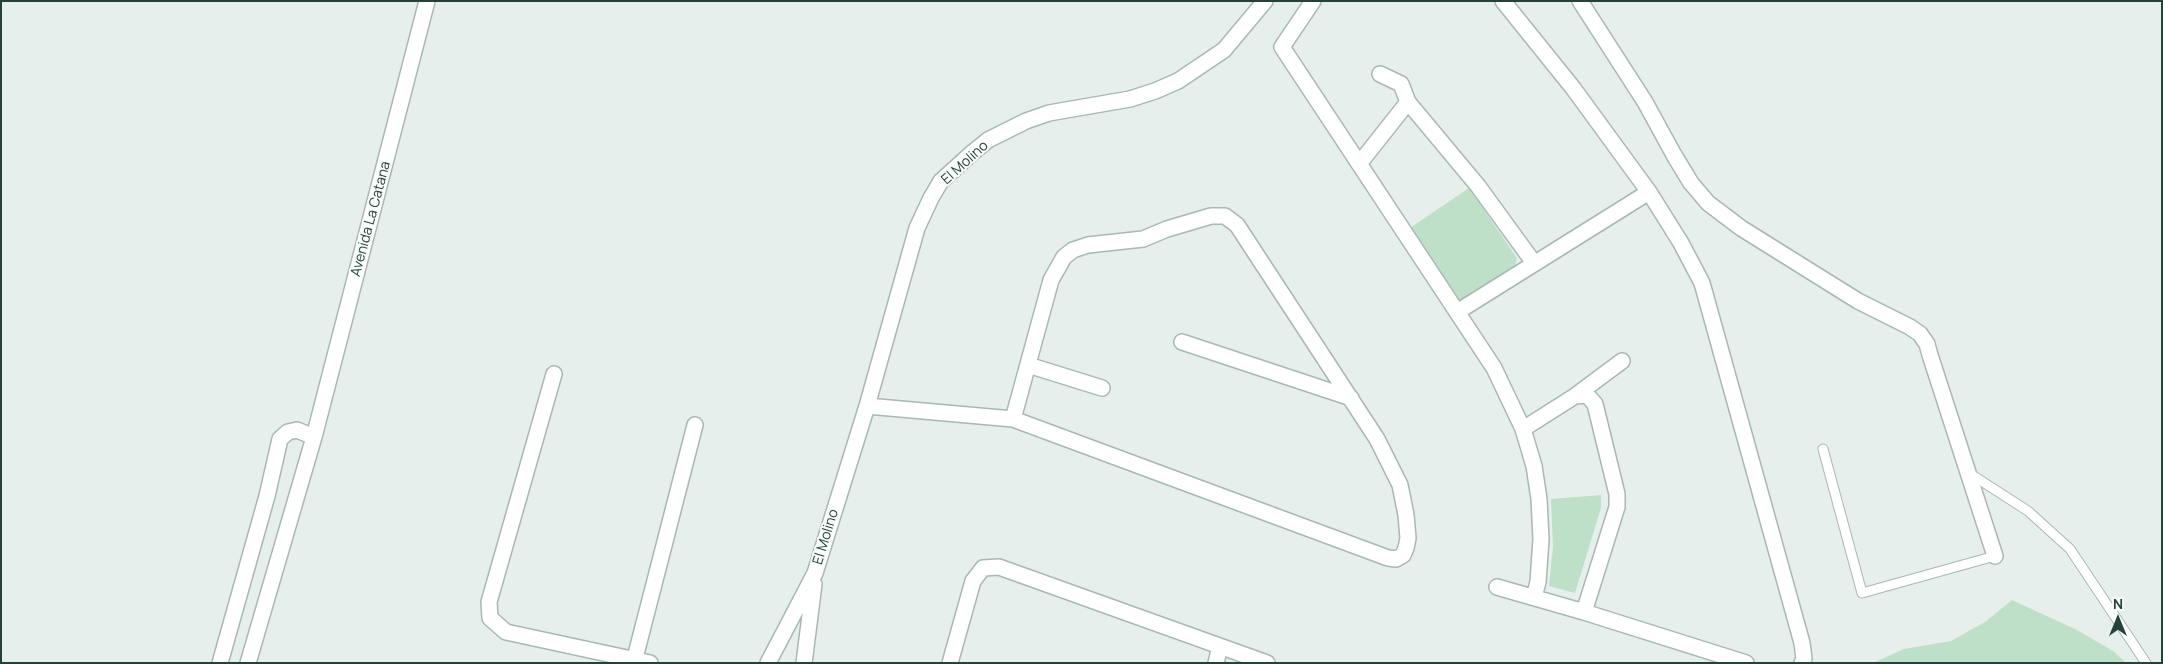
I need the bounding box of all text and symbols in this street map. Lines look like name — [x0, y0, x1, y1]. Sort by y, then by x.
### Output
street label: El Molino — [938, 138, 992, 188]
street label: Avenida La Catana — [348, 160, 394, 278]
street label: El Molino — [810, 507, 842, 567]
north arrow — [2093, 594, 2143, 644]
text: N — [2113, 594, 2123, 613]

